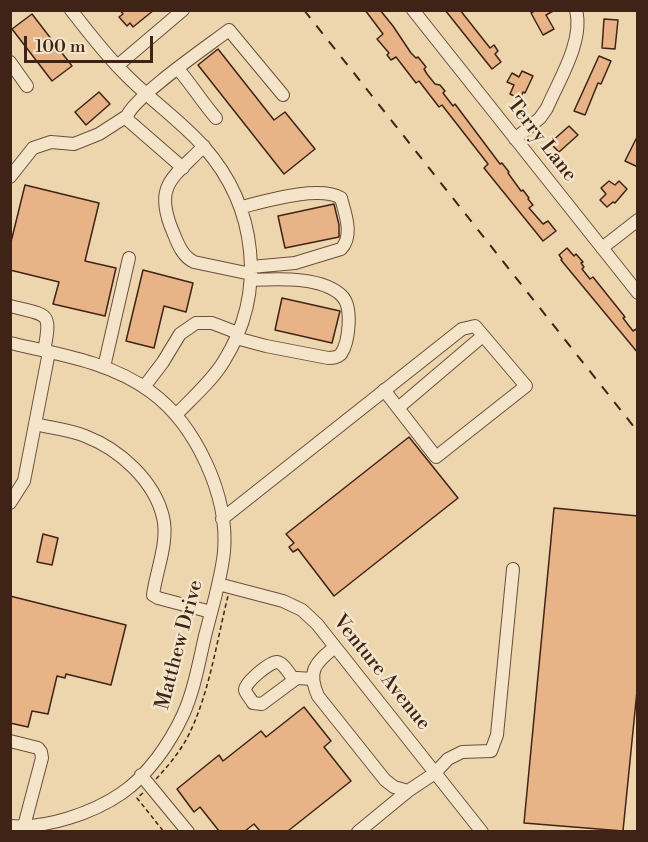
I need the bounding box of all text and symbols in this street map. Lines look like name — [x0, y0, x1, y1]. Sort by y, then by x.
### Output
scale bar — [27, 24, 156, 62]
text: 100 m — [35, 35, 86, 58]
street label: Terry Lane — [501, 93, 581, 187]
street label: Matthew Drive — [151, 578, 209, 712]
street label: Venture Avenue — [327, 610, 435, 736]

